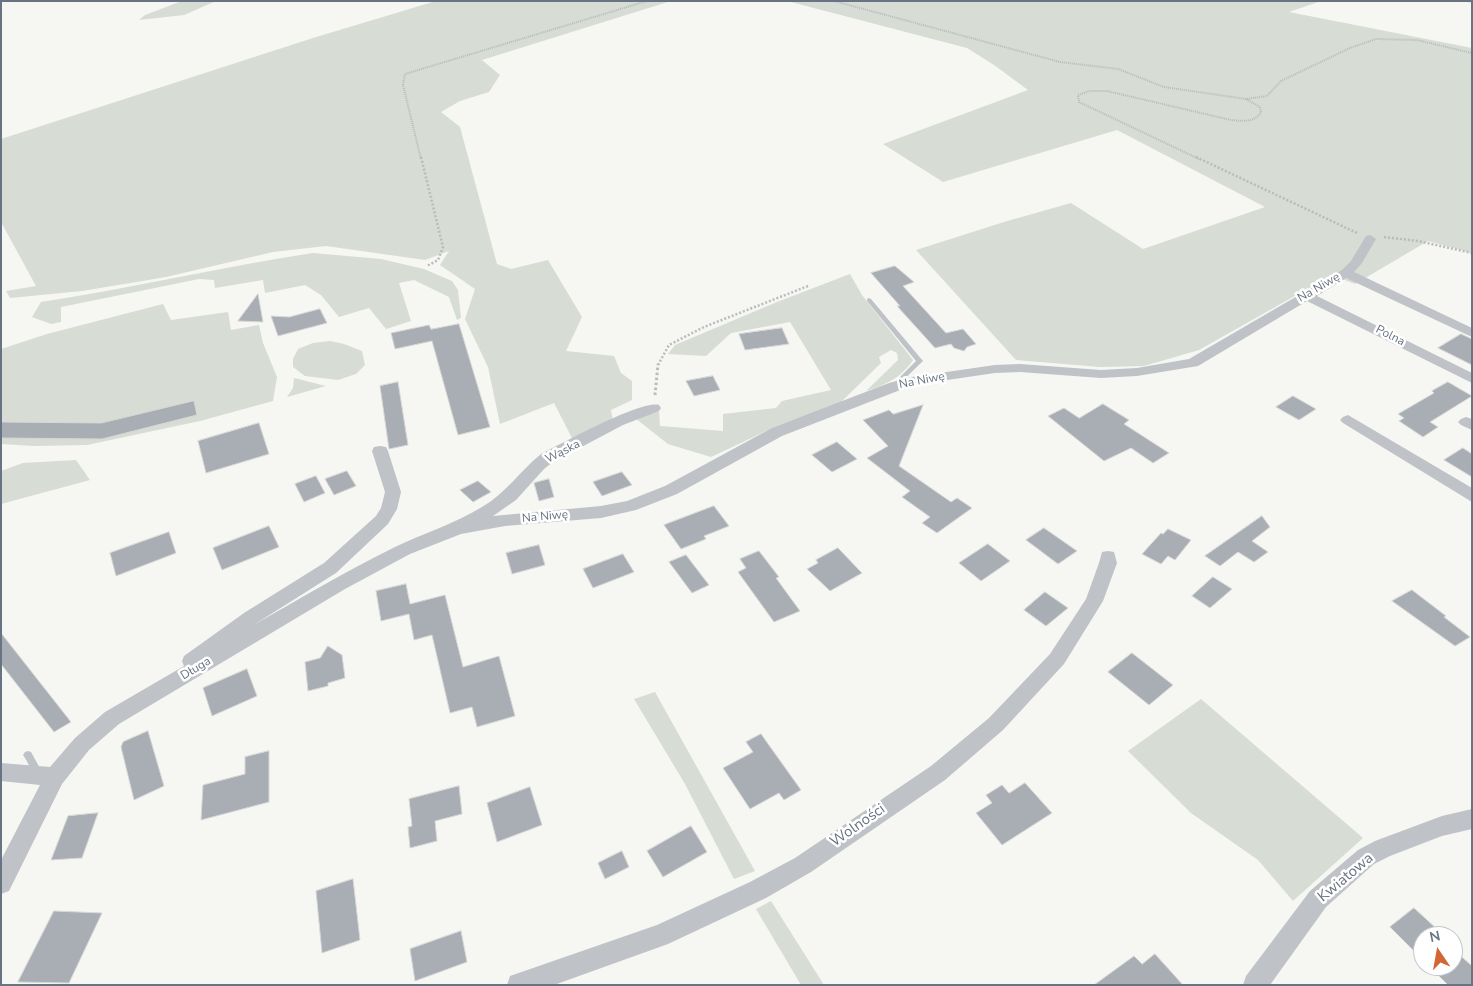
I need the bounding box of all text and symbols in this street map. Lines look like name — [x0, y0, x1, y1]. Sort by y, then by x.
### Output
street label: Na Niwę — [1295, 270, 1343, 306]
street label: Polna — [1373, 323, 1407, 349]
street label: Na Niwę — [898, 370, 946, 392]
street label: Wąska — [543, 437, 583, 467]
street label: Na Niwę — [521, 508, 569, 526]
street label: Długa — [178, 654, 214, 684]
street label: Wolności — [827, 801, 889, 851]
street label: Kwiatowa — [1315, 850, 1377, 906]
north arrow — [1413, 926, 1463, 976]
text: N — [1428, 926, 1442, 947]

